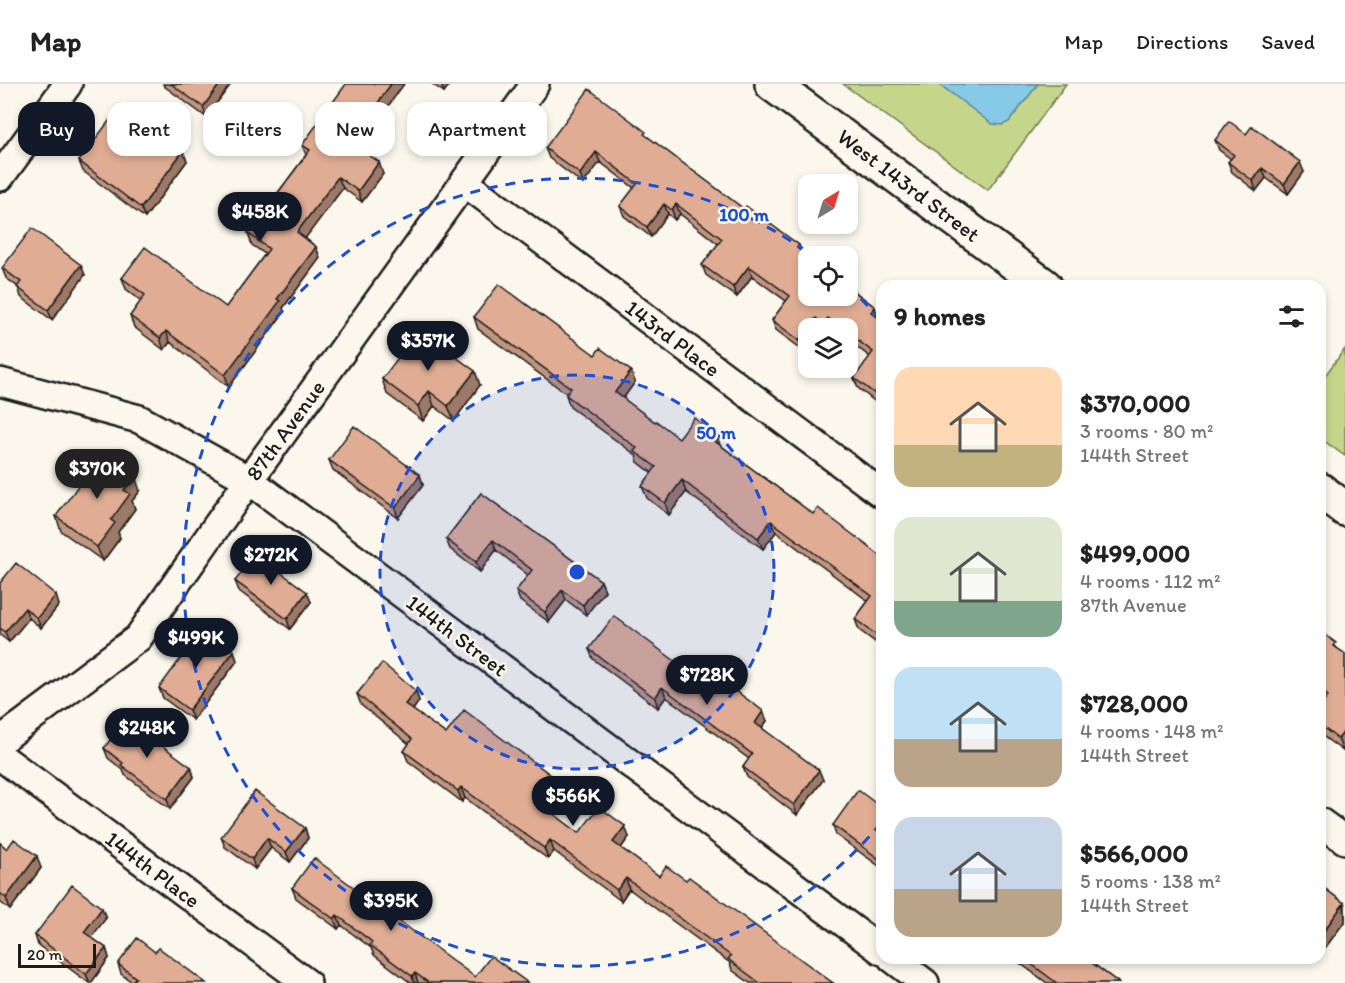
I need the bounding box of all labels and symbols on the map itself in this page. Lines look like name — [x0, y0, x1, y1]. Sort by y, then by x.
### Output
street label: West 143rd Street — [832, 123, 985, 248]
north arrow — [798, 174, 858, 234]
pin: $458K — [218, 192, 302, 243]
text: 100 m — [719, 204, 770, 226]
street label: 143rd Place — [620, 294, 726, 383]
pin: $357K — [386, 321, 470, 372]
street label: 87th Avenue — [240, 375, 331, 486]
text: 50 m — [696, 422, 737, 444]
pin: $370K — [55, 449, 139, 500]
pin: $272K — [229, 535, 313, 586]
centre of rings — [567, 562, 587, 582]
street label: 144th Street — [401, 589, 513, 682]
pin: $499K — [154, 618, 238, 669]
pin: $728K — [665, 655, 749, 706]
pin: $248K — [105, 708, 189, 759]
pin: $566K — [531, 776, 615, 827]
street label: 144th Place — [100, 825, 206, 914]
pin: $395K — [349, 881, 433, 932]
scale bar — [18, 941, 96, 968]

